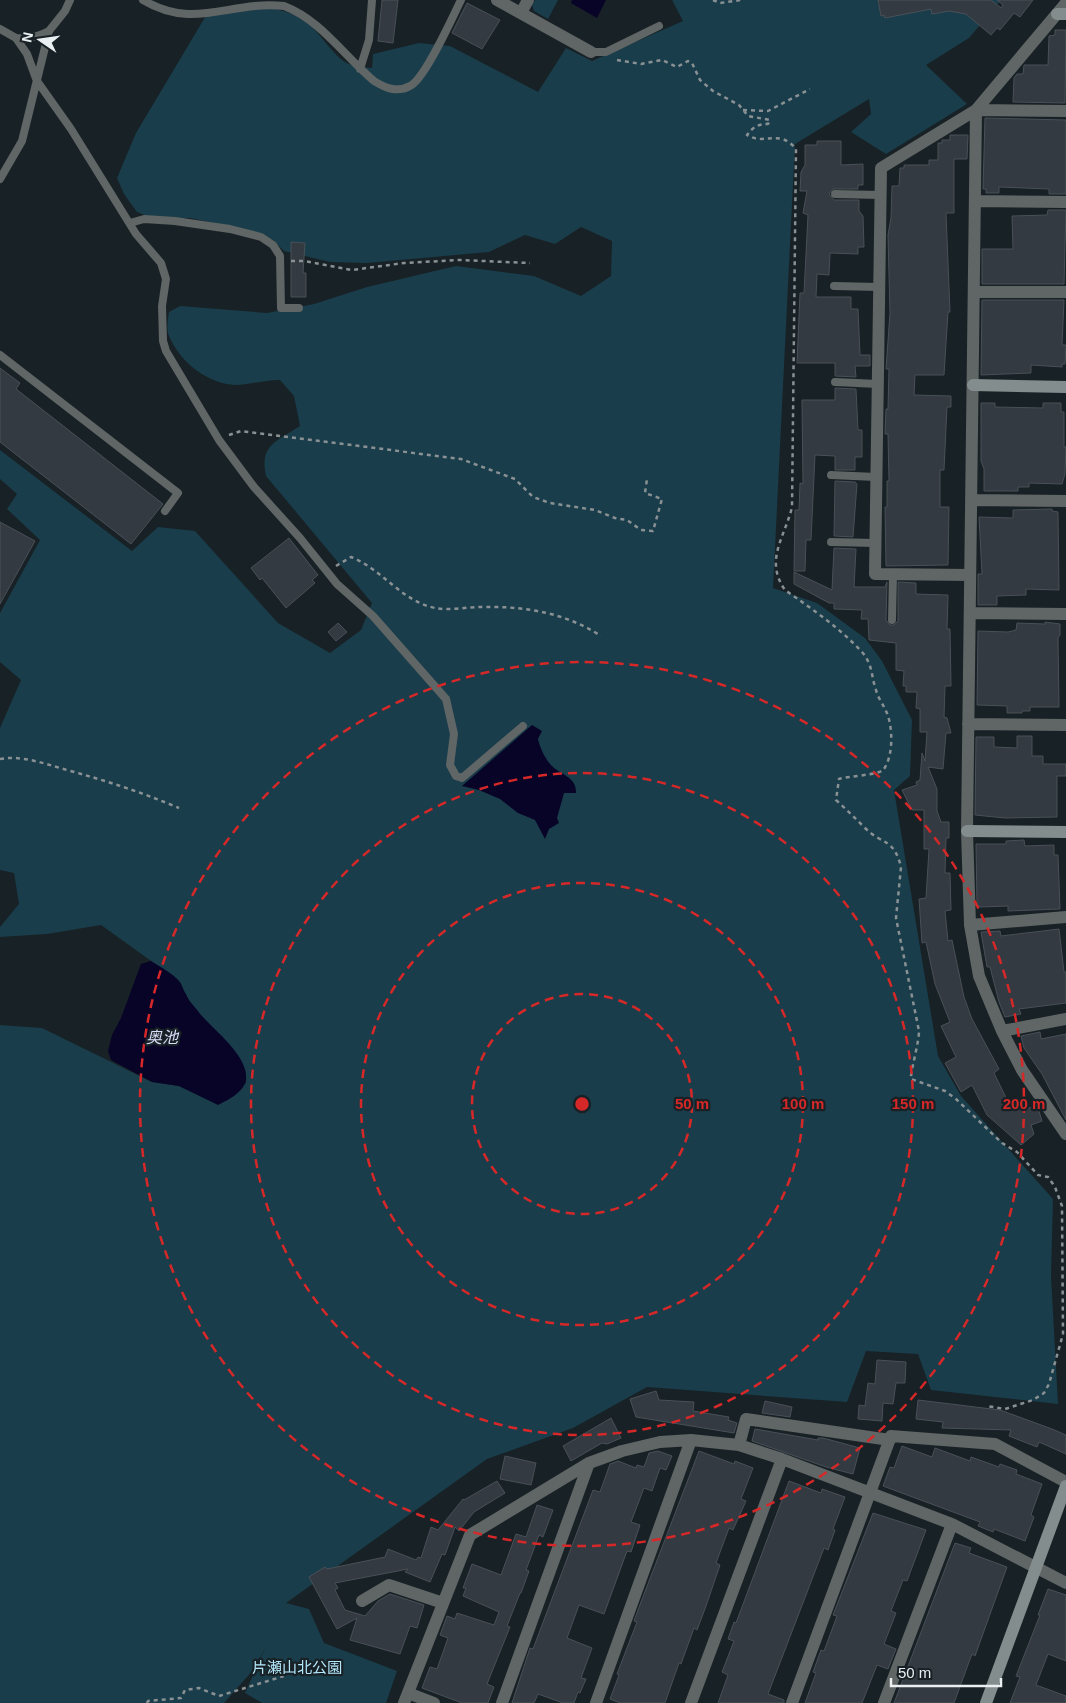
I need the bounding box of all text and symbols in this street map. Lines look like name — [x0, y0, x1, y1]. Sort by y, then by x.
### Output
north arrow — [15, 15, 65, 65]
text: N — [18, 30, 36, 44]
water label: 奥池 — [146, 1029, 180, 1046]
centre of rings — [573, 1095, 591, 1113]
text: 50 m — [675, 1095, 709, 1112]
text: 100 m — [782, 1095, 824, 1112]
text: 150 m — [892, 1095, 934, 1112]
text: 200 m — [1003, 1095, 1045, 1112]
scale bar — [891, 1656, 1001, 1688]
park label: 片瀬山北公園 — [252, 1659, 342, 1676]
text: 50 m — [898, 1664, 931, 1681]

